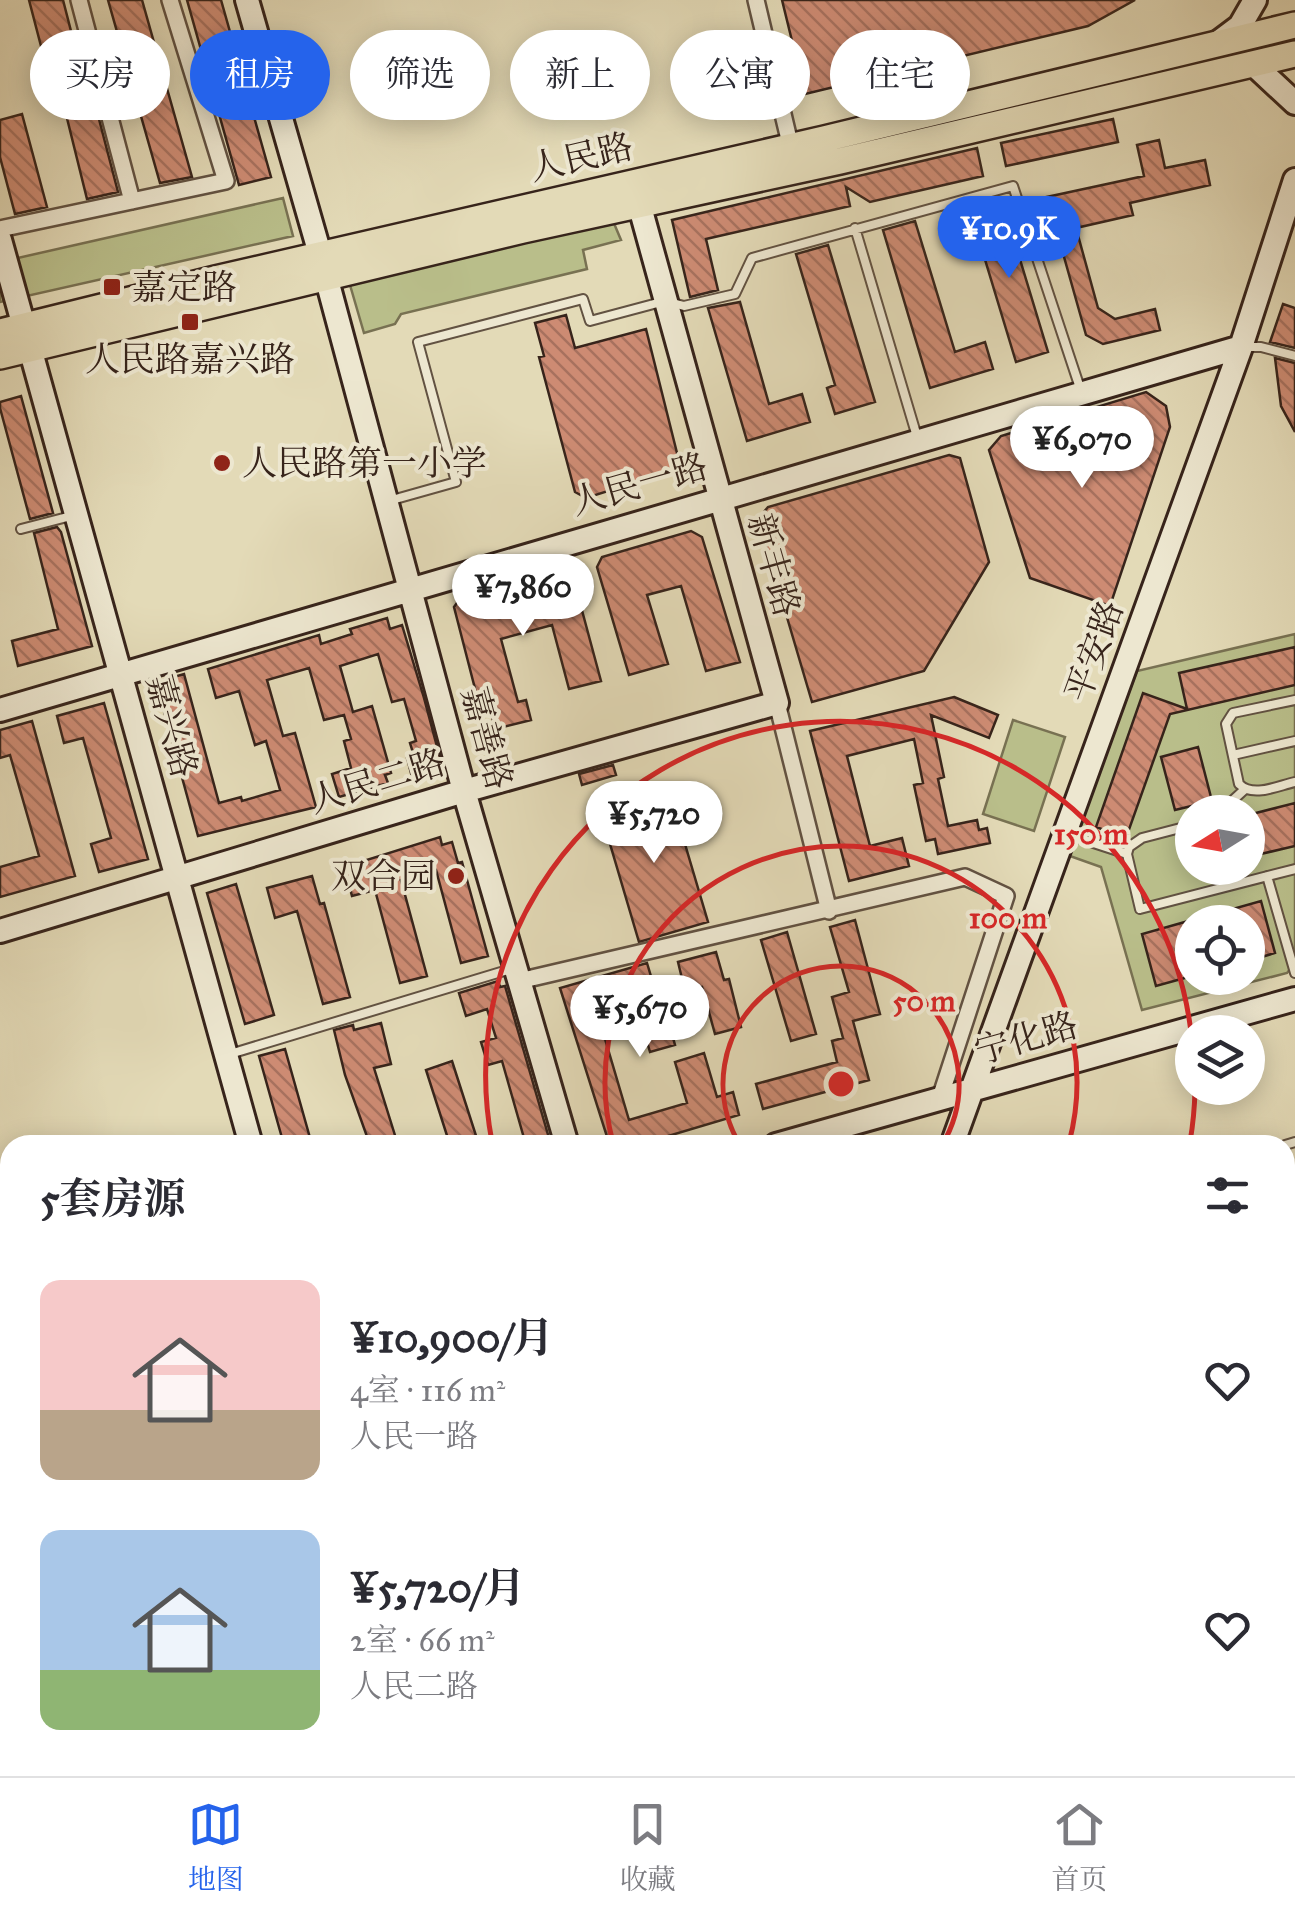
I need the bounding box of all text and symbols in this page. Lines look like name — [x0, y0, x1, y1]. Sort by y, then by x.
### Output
chip: 买房 — [30, 30, 170, 120]
chip: 租房 — [190, 30, 330, 120]
chip: 筛选 — [350, 30, 490, 120]
chip: 新上 — [510, 30, 650, 120]
chip: 公寓 — [670, 30, 810, 120]
chip: 住宅 — [830, 30, 970, 120]
street label: 人民路 — [525, 125, 637, 190]
pin: ¥10.9K — [928, 196, 1090, 281]
text: ¥10.9K — [960, 209, 1058, 248]
place label: 嘉定路 — [132, 266, 237, 309]
marker: 嘉定路 — [101, 276, 123, 298]
marker: 人民路嘉兴路 — [179, 311, 201, 333]
place label: 人民路嘉兴路 — [85, 338, 295, 381]
pin: ¥6,070 — [1001, 406, 1163, 491]
text: ¥6,070 — [1032, 419, 1132, 458]
place label: 人民路第一小学 — [242, 442, 487, 485]
street label: 人民一路 — [566, 445, 712, 524]
marker: 人民路第一小学 — [211, 452, 233, 474]
street label: 新丰路 — [738, 509, 809, 622]
pin: ¥7,860 — [442, 554, 604, 639]
text: ¥7,860 — [474, 567, 572, 606]
street label: 平安路 — [1056, 594, 1133, 708]
street label: 嘉兴路 — [137, 670, 206, 782]
street label: 嘉善路 — [452, 682, 521, 794]
street label: 人民二路 — [304, 740, 450, 823]
pin: ¥5,720 — [573, 781, 735, 866]
text: ¥5,720 — [608, 794, 700, 833]
north arrow — [1175, 795, 1265, 885]
map controls — [1175, 795, 1265, 1105]
text: 150 m — [1054, 816, 1129, 852]
place label: 双合园 — [331, 855, 436, 898]
marker: 双合园 — [445, 865, 467, 887]
text: 100 m — [969, 900, 1048, 936]
button: locate — [1175, 905, 1265, 995]
pin: ¥5,670 — [559, 975, 721, 1060]
text: 50 m — [892, 983, 956, 1019]
text: ¥5,670 — [592, 988, 688, 1027]
street label: 宁化路 — [970, 1003, 1083, 1074]
button: layers — [1175, 1015, 1265, 1105]
centre of rings — [823, 1066, 859, 1102]
icon: filters — [1200, 1168, 1255, 1223]
text: 5套房源 — [40, 1173, 186, 1225]
text: ¥10,900/月 — [350, 1312, 554, 1364]
icon: home — [120, 1320, 240, 1440]
icon: heart — [1200, 1353, 1255, 1408]
text: 4室 · 116 m² — [350, 1371, 505, 1410]
text: 人民一路 — [350, 1417, 478, 1456]
text: ¥5,720/月 — [350, 1562, 525, 1614]
icon: home — [120, 1570, 240, 1690]
icon: heart — [1200, 1603, 1255, 1658]
text: 2室 · 66 m² — [350, 1621, 494, 1660]
text: 人民二路 — [350, 1667, 478, 1706]
tab: 地图 — [188, 1797, 244, 1897]
tab: 收藏 — [619, 1797, 675, 1897]
tab: 首页 — [1051, 1797, 1107, 1897]

